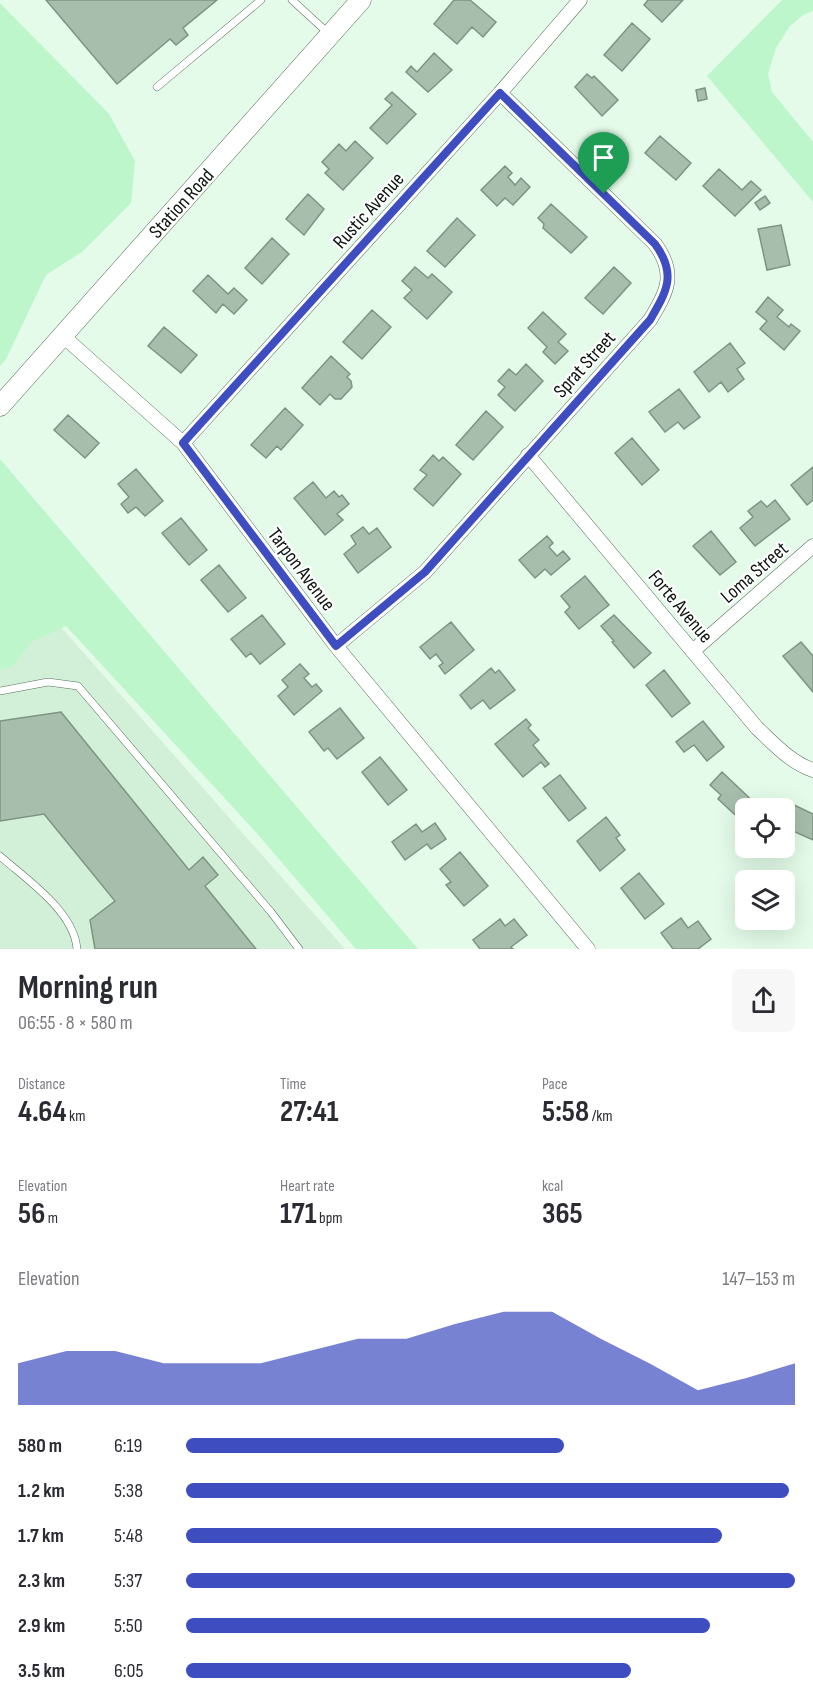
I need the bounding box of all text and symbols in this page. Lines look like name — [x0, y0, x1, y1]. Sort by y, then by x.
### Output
pin — [578, 132, 629, 194]
icon: arrive — [587, 141, 620, 174]
street label: Station Road — [144, 164, 219, 243]
street label: Rustic Avenue — [328, 167, 409, 254]
street label: Sprat Street — [549, 326, 621, 403]
street label: Tarpon Avenue — [262, 523, 340, 616]
street label: Loma Street — [716, 537, 793, 609]
street label: Forte Avenue — [643, 565, 718, 648]
map controls — [735, 798, 795, 930]
button: locate — [735, 798, 795, 858]
button: layers — [735, 870, 795, 930]
text: Morning run — [18, 968, 158, 1008]
button: share — [732, 969, 795, 1032]
text: 06:55 · 8 × 580 m — [18, 1011, 132, 1035]
text: Distance — [18, 1075, 65, 1094]
text: Time — [280, 1075, 306, 1094]
text: Pace — [542, 1075, 567, 1094]
text: 4.64 — [18, 1094, 67, 1130]
text: 27:41 — [280, 1094, 339, 1130]
text: 5:58 — [542, 1094, 589, 1130]
text: km — [67, 1107, 86, 1126]
text: /km — [589, 1107, 613, 1126]
text: Elevation — [18, 1177, 67, 1196]
text: Heart rate — [280, 1177, 335, 1196]
text: kcal — [542, 1177, 563, 1196]
text: 56 — [18, 1196, 45, 1232]
text: 171 — [280, 1196, 316, 1232]
text: 365 — [542, 1196, 583, 1232]
text: m — [45, 1209, 58, 1228]
text: bpm — [316, 1209, 343, 1228]
text: Elevation — [18, 1267, 80, 1291]
text: 147–153 m — [722, 1267, 795, 1291]
text: 580 m — [18, 1434, 62, 1458]
text: 6:19 — [114, 1434, 142, 1458]
text: 1.2 km — [18, 1479, 65, 1503]
text: 5:38 — [114, 1479, 143, 1503]
text: 1.7 km — [18, 1524, 64, 1548]
text: 5:48 — [114, 1524, 143, 1548]
text: 2.3 km — [18, 1569, 65, 1593]
text: 5:37 — [114, 1569, 142, 1593]
text: 2.9 km — [18, 1614, 65, 1638]
text: 5:50 — [114, 1614, 143, 1638]
text: 3.5 km — [18, 1659, 65, 1683]
text: 6:05 — [114, 1659, 143, 1683]

